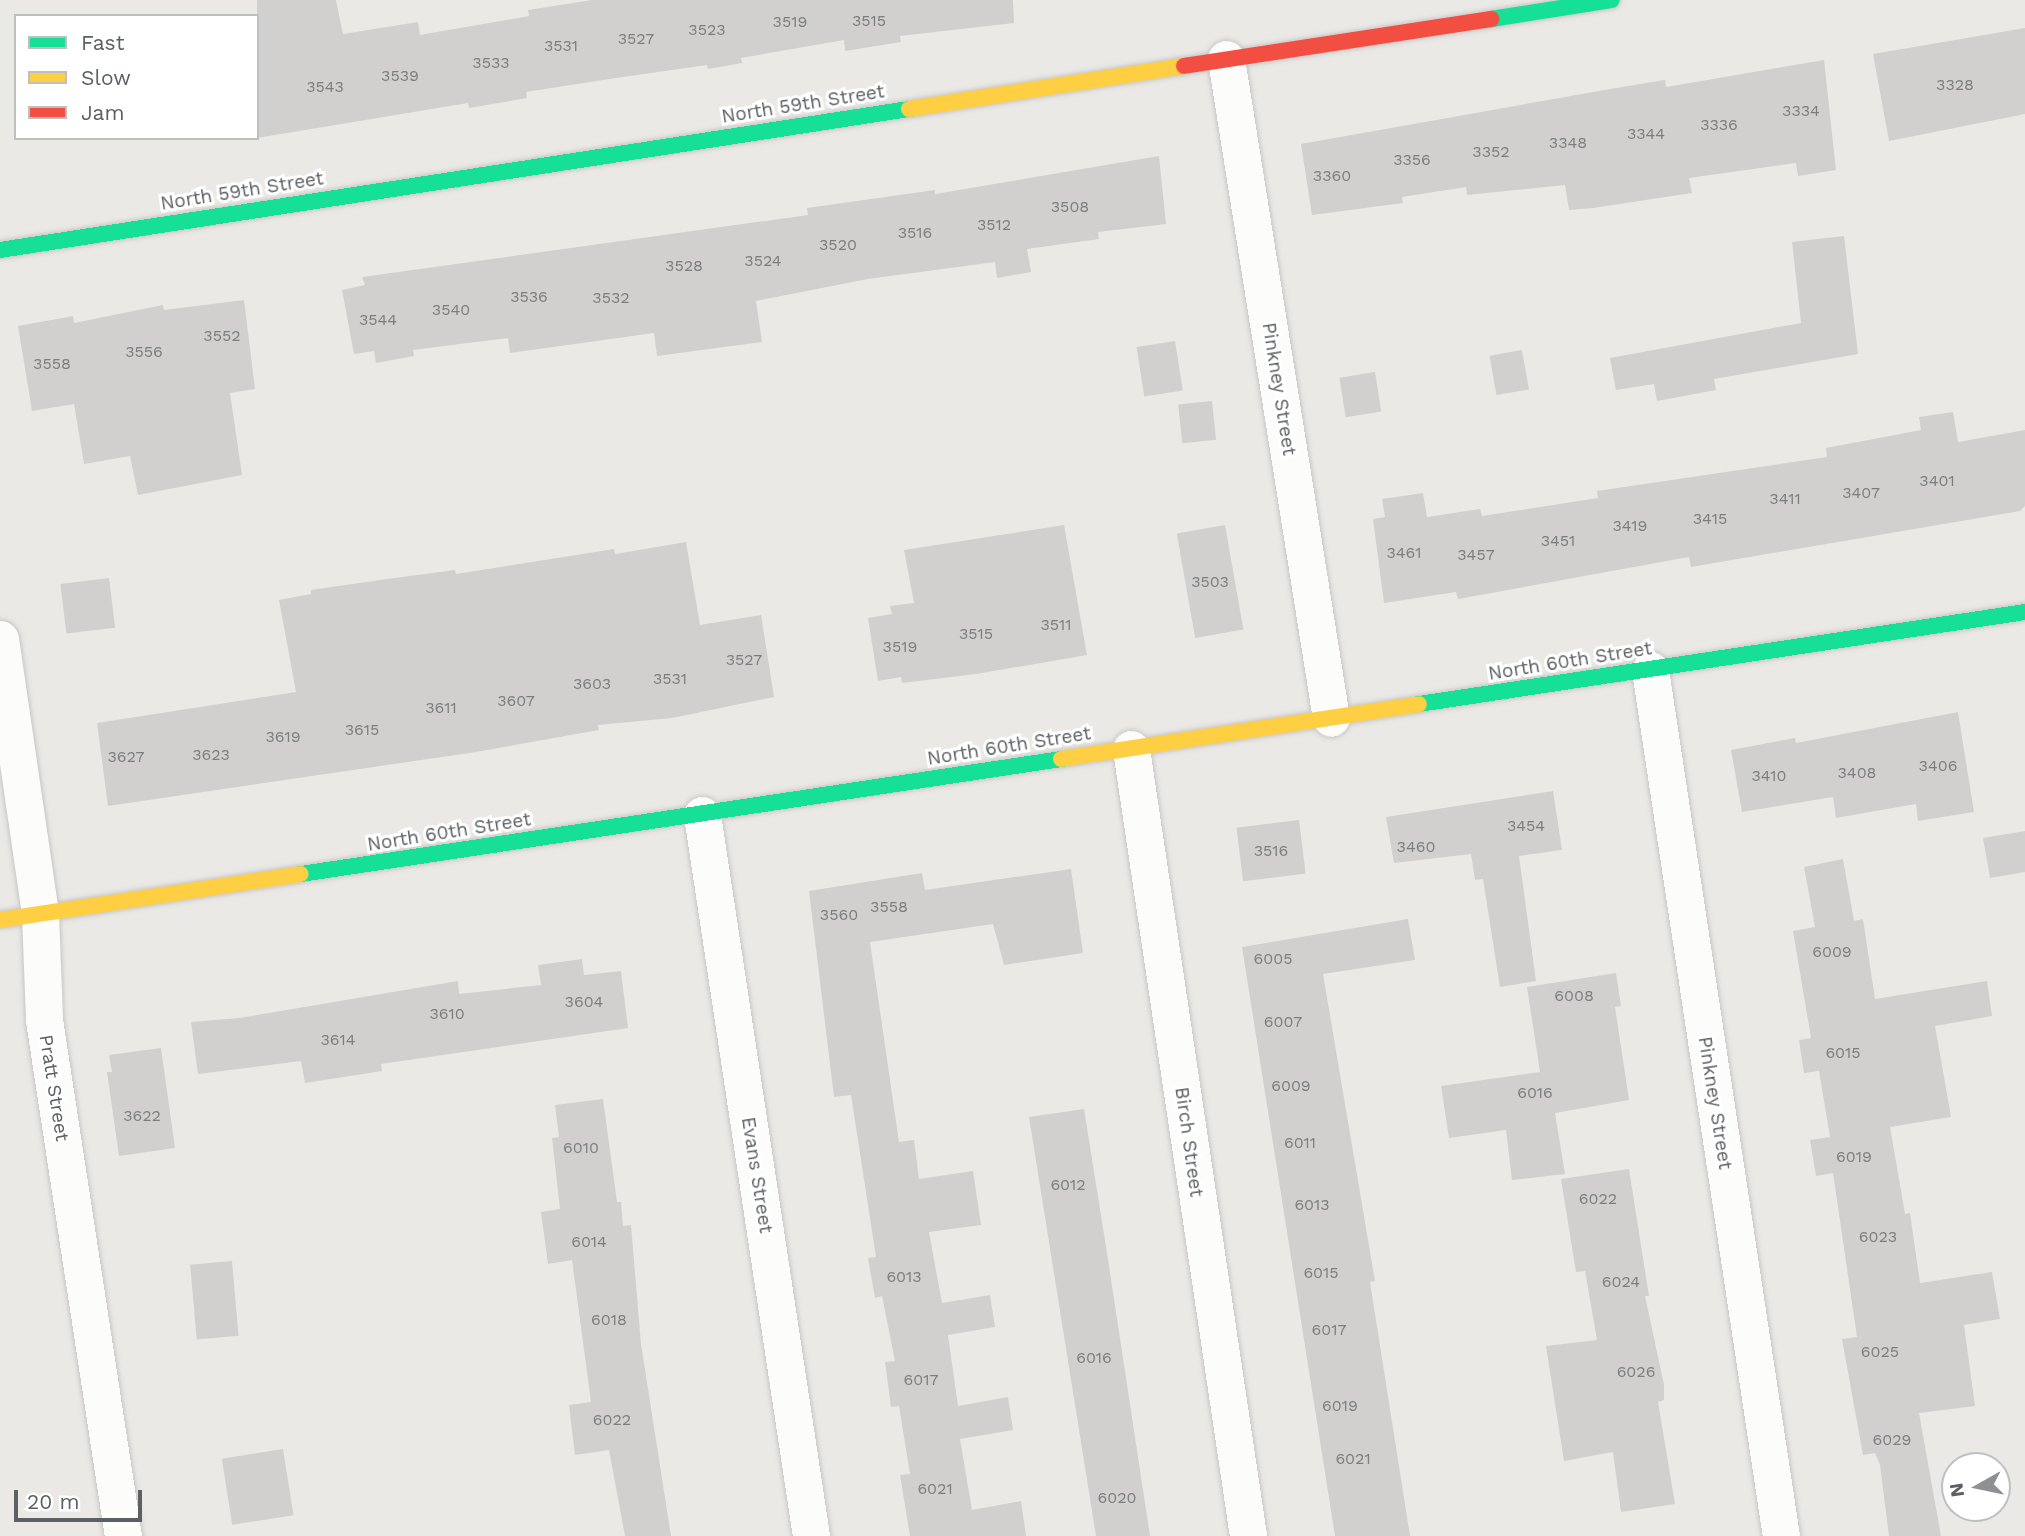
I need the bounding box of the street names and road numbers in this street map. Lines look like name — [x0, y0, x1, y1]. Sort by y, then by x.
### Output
street label: North 59th Street — [720, 80, 886, 128]
street label: North 59th Street — [159, 167, 325, 215]
street label: Pinkney Street — [1257, 321, 1301, 457]
street label: North 60th Street — [1487, 637, 1653, 685]
street label: North 60th Street — [926, 722, 1092, 770]
street label: North 60th Street — [366, 808, 532, 856]
street label: Pratt Street — [34, 1033, 74, 1143]
street label: Pinkney Street — [1693, 1035, 1737, 1171]
street label: Birch Street — [1170, 1085, 1208, 1199]
street label: Evans Street — [737, 1115, 777, 1235]

